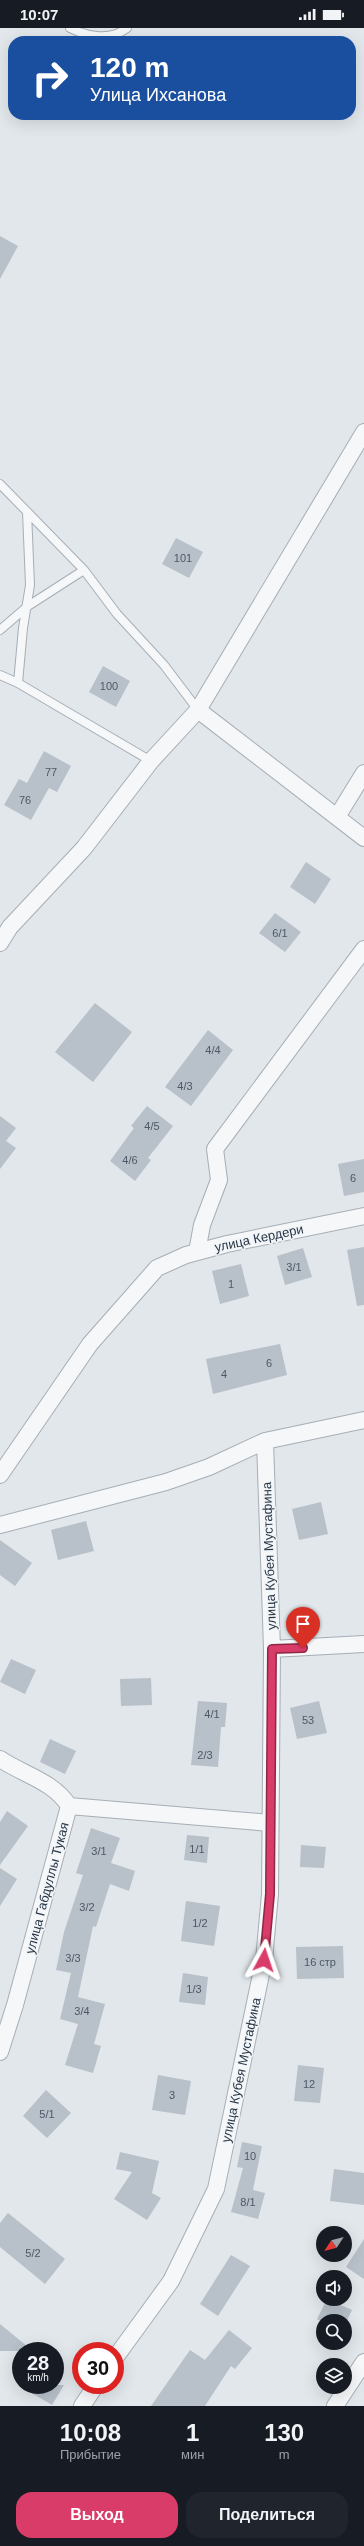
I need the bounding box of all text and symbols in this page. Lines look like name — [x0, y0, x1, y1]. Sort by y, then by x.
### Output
text: 10:07 — [20, 6, 58, 23]
icon: right — [24, 52, 76, 104]
text: 120 m — [90, 52, 169, 83]
text: Улица Ихсанова — [90, 85, 226, 105]
house number: 101 — [174, 552, 192, 564]
house number: 100 — [100, 680, 118, 692]
house number: 77 — [45, 766, 57, 778]
house number: 76 — [19, 794, 31, 806]
house number: 6/1 — [272, 927, 288, 939]
house number: 4/4 — [205, 1044, 221, 1056]
house number: 4/3 — [177, 1080, 193, 1092]
house number: 4/5 — [144, 1120, 160, 1132]
house number: 4/6 — [122, 1154, 138, 1166]
house number: 6 — [350, 1172, 356, 1184]
street label: улица Кердери — [213, 1221, 305, 1255]
house number: 3/1 — [286, 1261, 302, 1273]
house number: 1 — [228, 1278, 234, 1290]
house number: 6 — [266, 1357, 272, 1369]
house number: 4 — [221, 1368, 227, 1380]
street label: улица Кубея Мустафина — [259, 1481, 279, 1630]
pin — [286, 1607, 320, 1648]
icon: arrive — [292, 1613, 314, 1635]
house number: 4/1 — [204, 1708, 220, 1720]
house number: 53 — [302, 1714, 314, 1726]
house number: 2/3 — [197, 1749, 213, 1761]
street label: улица Габдуллы Тукая — [22, 1821, 72, 1955]
house number: 1/1 — [189, 1843, 205, 1855]
house number: 3/1 — [91, 1845, 107, 1857]
house number: 3/2 — [79, 1901, 95, 1913]
house number: 1/2 — [192, 1917, 208, 1929]
position arrow — [243, 1939, 285, 1981]
house number: 3/3 — [65, 1952, 81, 1964]
house number: 16 стр — [304, 1956, 336, 1968]
house number: 1/3 — [186, 1983, 202, 1995]
street label: улица Кубея Мустафина — [218, 1995, 264, 2144]
house number: 3/4 — [74, 2005, 90, 2017]
house number: 12 — [303, 2078, 315, 2090]
house number: 3 — [169, 2089, 175, 2101]
house number: 5/1 — [39, 2108, 55, 2120]
house number: 10 — [244, 2150, 256, 2162]
house number: 8/1 — [240, 2196, 256, 2208]
north arrow — [316, 2226, 352, 2262]
map controls — [316, 2226, 352, 2394]
house number: 5/2 — [25, 2247, 41, 2259]
button: sound — [316, 2270, 352, 2306]
button: search — [316, 2314, 352, 2350]
speed limit sign: 30 — [72, 2342, 124, 2394]
text: 28 — [27, 2352, 49, 2374]
button: layers — [316, 2358, 352, 2394]
text: km/h — [27, 2372, 49, 2383]
text: 10:08 — [60, 2419, 121, 2446]
text: 1 — [186, 2419, 199, 2446]
text: 130 — [264, 2419, 304, 2446]
text: Прибытие — [60, 2447, 121, 2462]
text: мин — [181, 2447, 204, 2462]
text: m — [279, 2447, 290, 2462]
button: Выход — [16, 2492, 178, 2538]
button: Поделиться — [186, 2492, 348, 2538]

